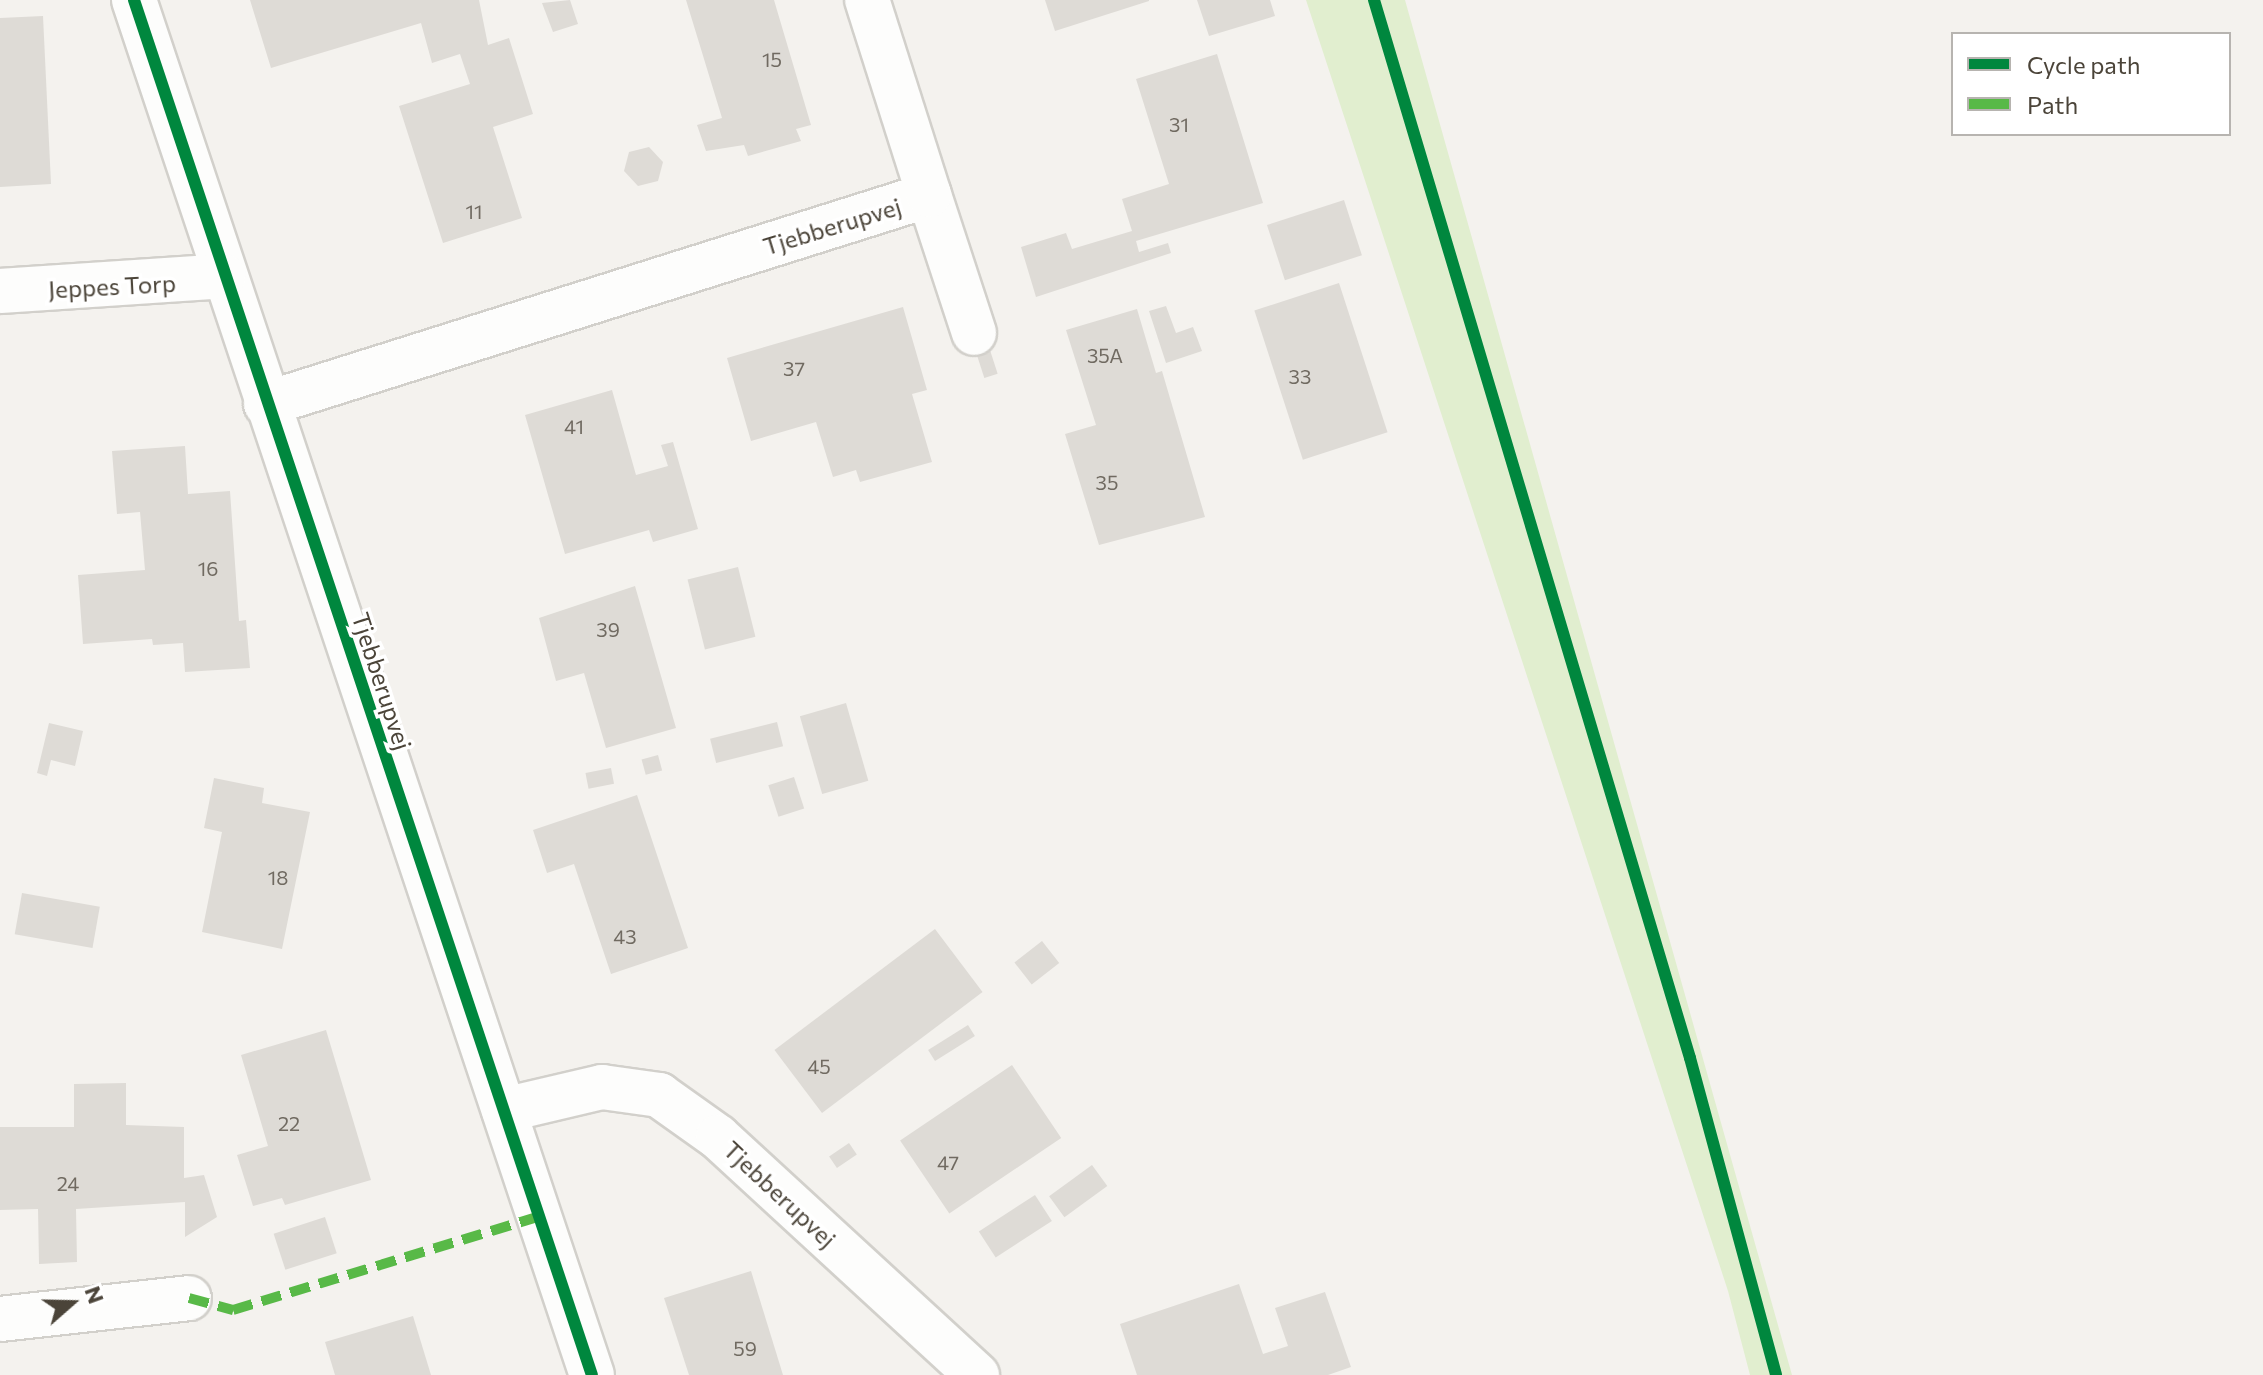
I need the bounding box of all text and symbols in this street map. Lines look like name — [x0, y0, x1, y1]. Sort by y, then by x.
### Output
legend — [1951, 32, 2231, 136]
house number: 15 — [762, 47, 782, 71]
text: Cycle path — [2027, 50, 2141, 79]
text: Path — [2027, 90, 2078, 119]
house number: 31 — [1169, 112, 1189, 136]
street label: Tjebberupvej — [760, 191, 904, 261]
house number: 11 — [465, 199, 483, 223]
street label: Jeppes Torp — [47, 268, 177, 304]
house number: 35A — [1087, 343, 1123, 367]
house number: 37 — [783, 356, 805, 380]
house number: 33 — [1289, 364, 1311, 388]
house number: 41 — [564, 414, 584, 438]
house number: 35 — [1096, 470, 1118, 494]
house number: 16 — [198, 556, 218, 580]
street label: Tjebberupvej — [346, 609, 418, 753]
house number: 39 — [596, 617, 620, 641]
house number: 18 — [268, 865, 288, 889]
house number: 43 — [613, 924, 637, 948]
house number: 45 — [807, 1054, 831, 1078]
house number: 22 — [278, 1111, 300, 1135]
street label: Tjebberupvej — [718, 1135, 842, 1253]
house number: 47 — [937, 1150, 959, 1174]
house number: 24 — [57, 1171, 79, 1195]
north arrow — [32, 1263, 112, 1343]
text: N — [80, 1282, 111, 1307]
house number: 59 — [733, 1336, 757, 1360]

